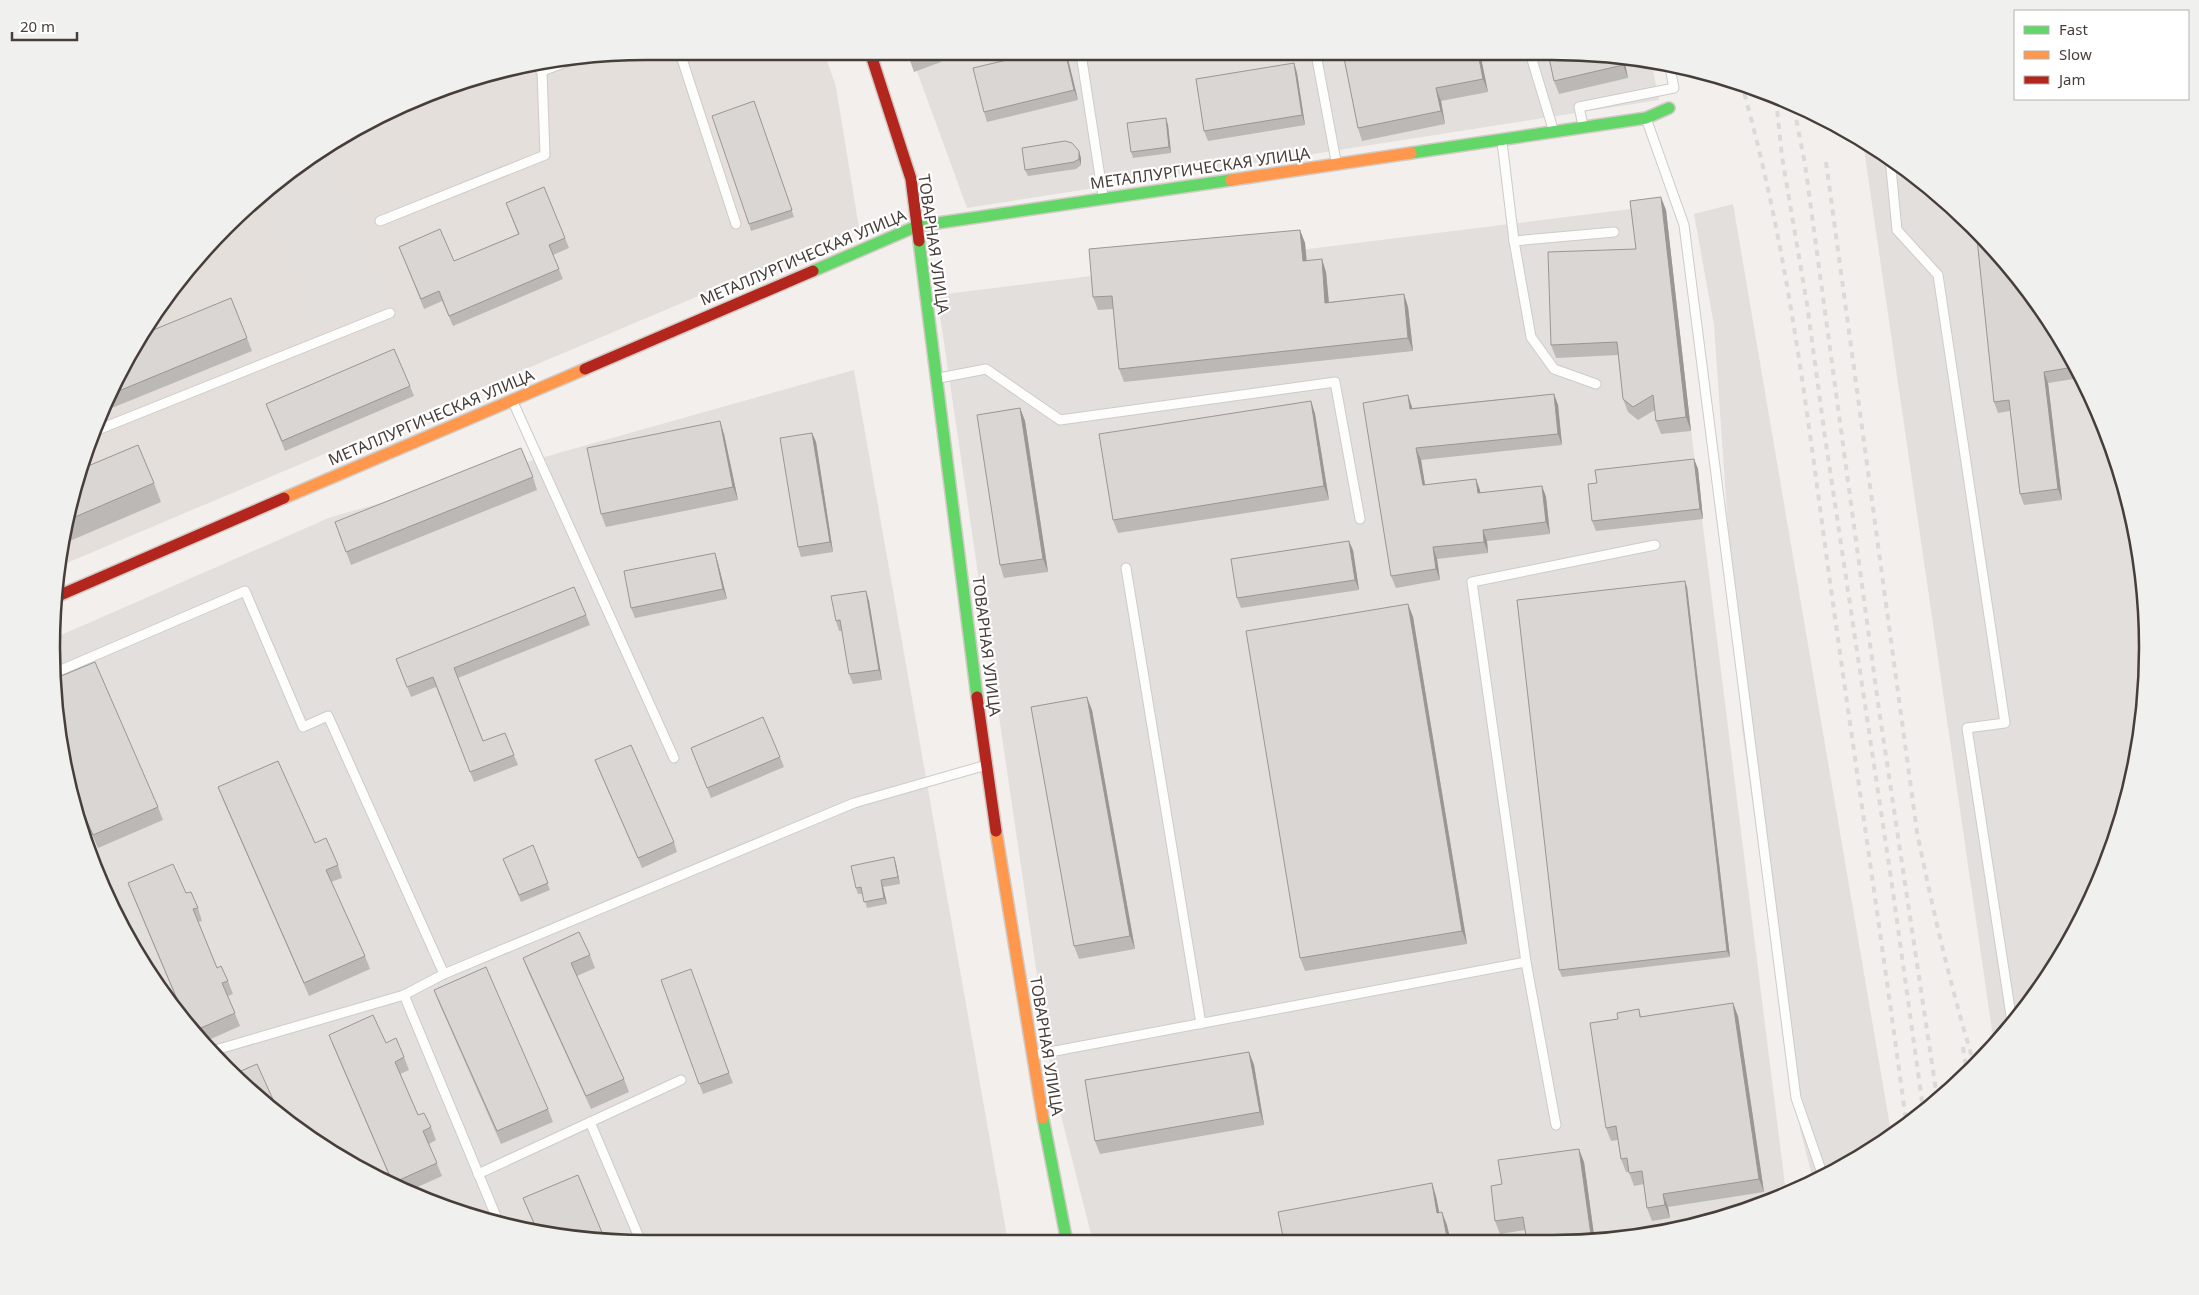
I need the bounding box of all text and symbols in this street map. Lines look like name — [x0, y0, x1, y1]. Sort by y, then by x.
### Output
scale bar — [12, 10, 78, 42]
legend — [2014, 10, 2189, 100]
text: 20 m — [20, 16, 55, 36]
text: Fast — [2059, 19, 2088, 39]
text: Slow — [2059, 44, 2092, 64]
text: Jam — [2057, 69, 2086, 89]
street label: МЕТАЛЛУРГИЧЕСКАЯ УЛИЦА — [1089, 142, 1312, 194]
street label: ТОВАРНАЯ УЛИЦА — [913, 173, 955, 316]
street label: МЕТАЛЛУРГИЧЕСКАЯ УЛИЦА — [697, 203, 910, 310]
street label: МЕТАЛЛУРГИЧЕСКАЯ УЛИЦА — [325, 363, 538, 470]
street label: ТОВАРНАЯ УЛИЦА — [967, 575, 1007, 718]
street label: ТОВАРНАЯ УЛИЦА — [1025, 975, 1069, 1118]

